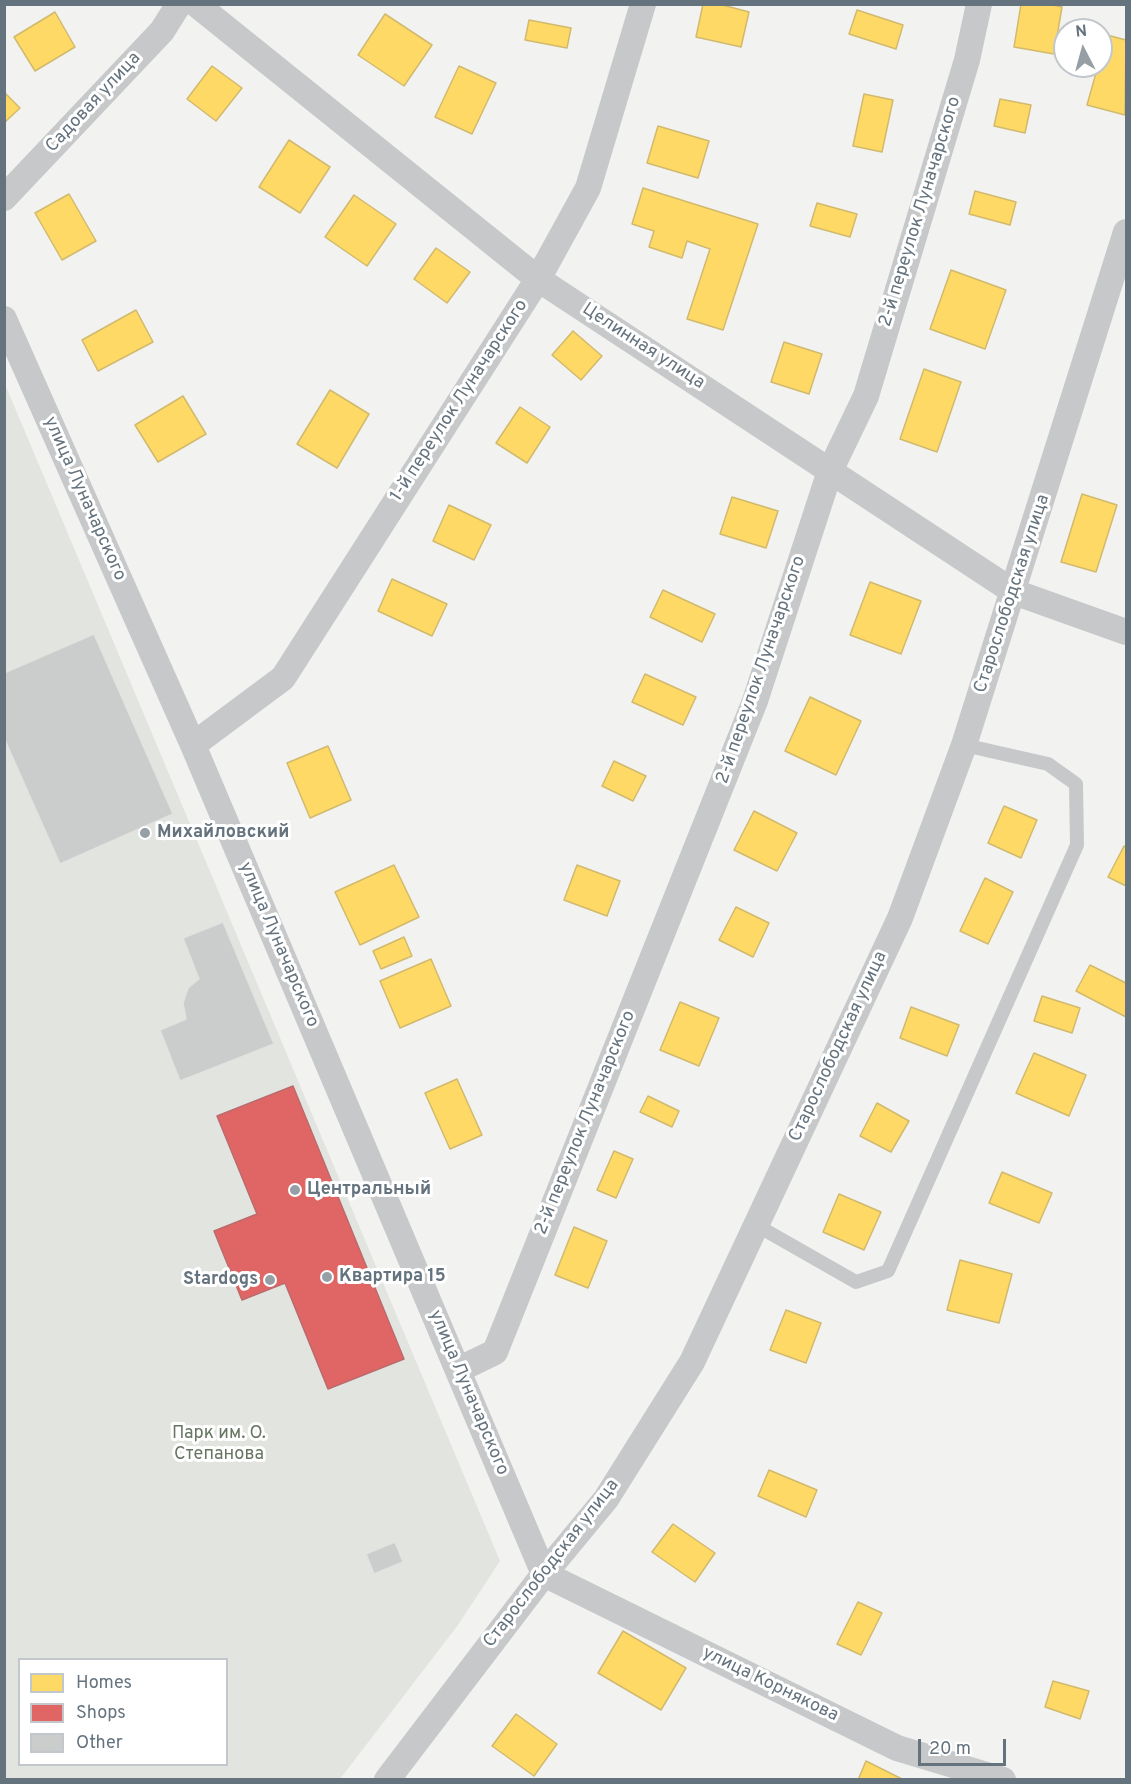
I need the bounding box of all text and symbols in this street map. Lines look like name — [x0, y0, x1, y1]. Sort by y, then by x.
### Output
north arrow — [1053, 18, 1113, 78]
text: N — [1075, 22, 1088, 43]
street label: Садовая улица — [42, 48, 146, 158]
street label: 2-й переулок Луначарского — [876, 94, 966, 330]
street label: 1-й переулок Луначарского — [387, 296, 533, 506]
street label: Целинная улица — [578, 299, 708, 395]
street label: улица Луначарского — [38, 414, 130, 584]
street label: Старослободская улица — [971, 492, 1055, 696]
street label: 2-й переулок Луначарского — [713, 553, 811, 787]
place label: Михайловский — [157, 822, 289, 844]
marker: Михайловский — [138, 826, 152, 840]
street label: улица Луначарского — [233, 859, 323, 1031]
street label: Старослободская улица — [785, 948, 893, 1146]
street label: 2-й переулок Луначарского — [531, 1008, 641, 1238]
place label: Центральный — [307, 1179, 431, 1201]
marker: Центральный — [288, 1183, 302, 1197]
place label: Квартира 15 — [339, 1266, 446, 1288]
place label: Stardogs — [183, 1269, 258, 1291]
marker: Квартира 15 — [320, 1270, 334, 1284]
marker: Stardogs — [263, 1273, 277, 1287]
street label: улица Луначарского — [423, 1307, 513, 1479]
park label: Парк им. О. Степанова — [172, 1423, 266, 1466]
street label: Старослободская улица — [480, 1476, 624, 1652]
street label: улица Корнякова — [699, 1643, 841, 1727]
legend — [18, 1658, 228, 1766]
text: Homes — [76, 1672, 132, 1695]
text: Shops — [76, 1702, 126, 1725]
scale bar — [921, 1727, 1010, 1765]
text: Other — [76, 1732, 123, 1755]
text: 20 m — [929, 1738, 971, 1761]

